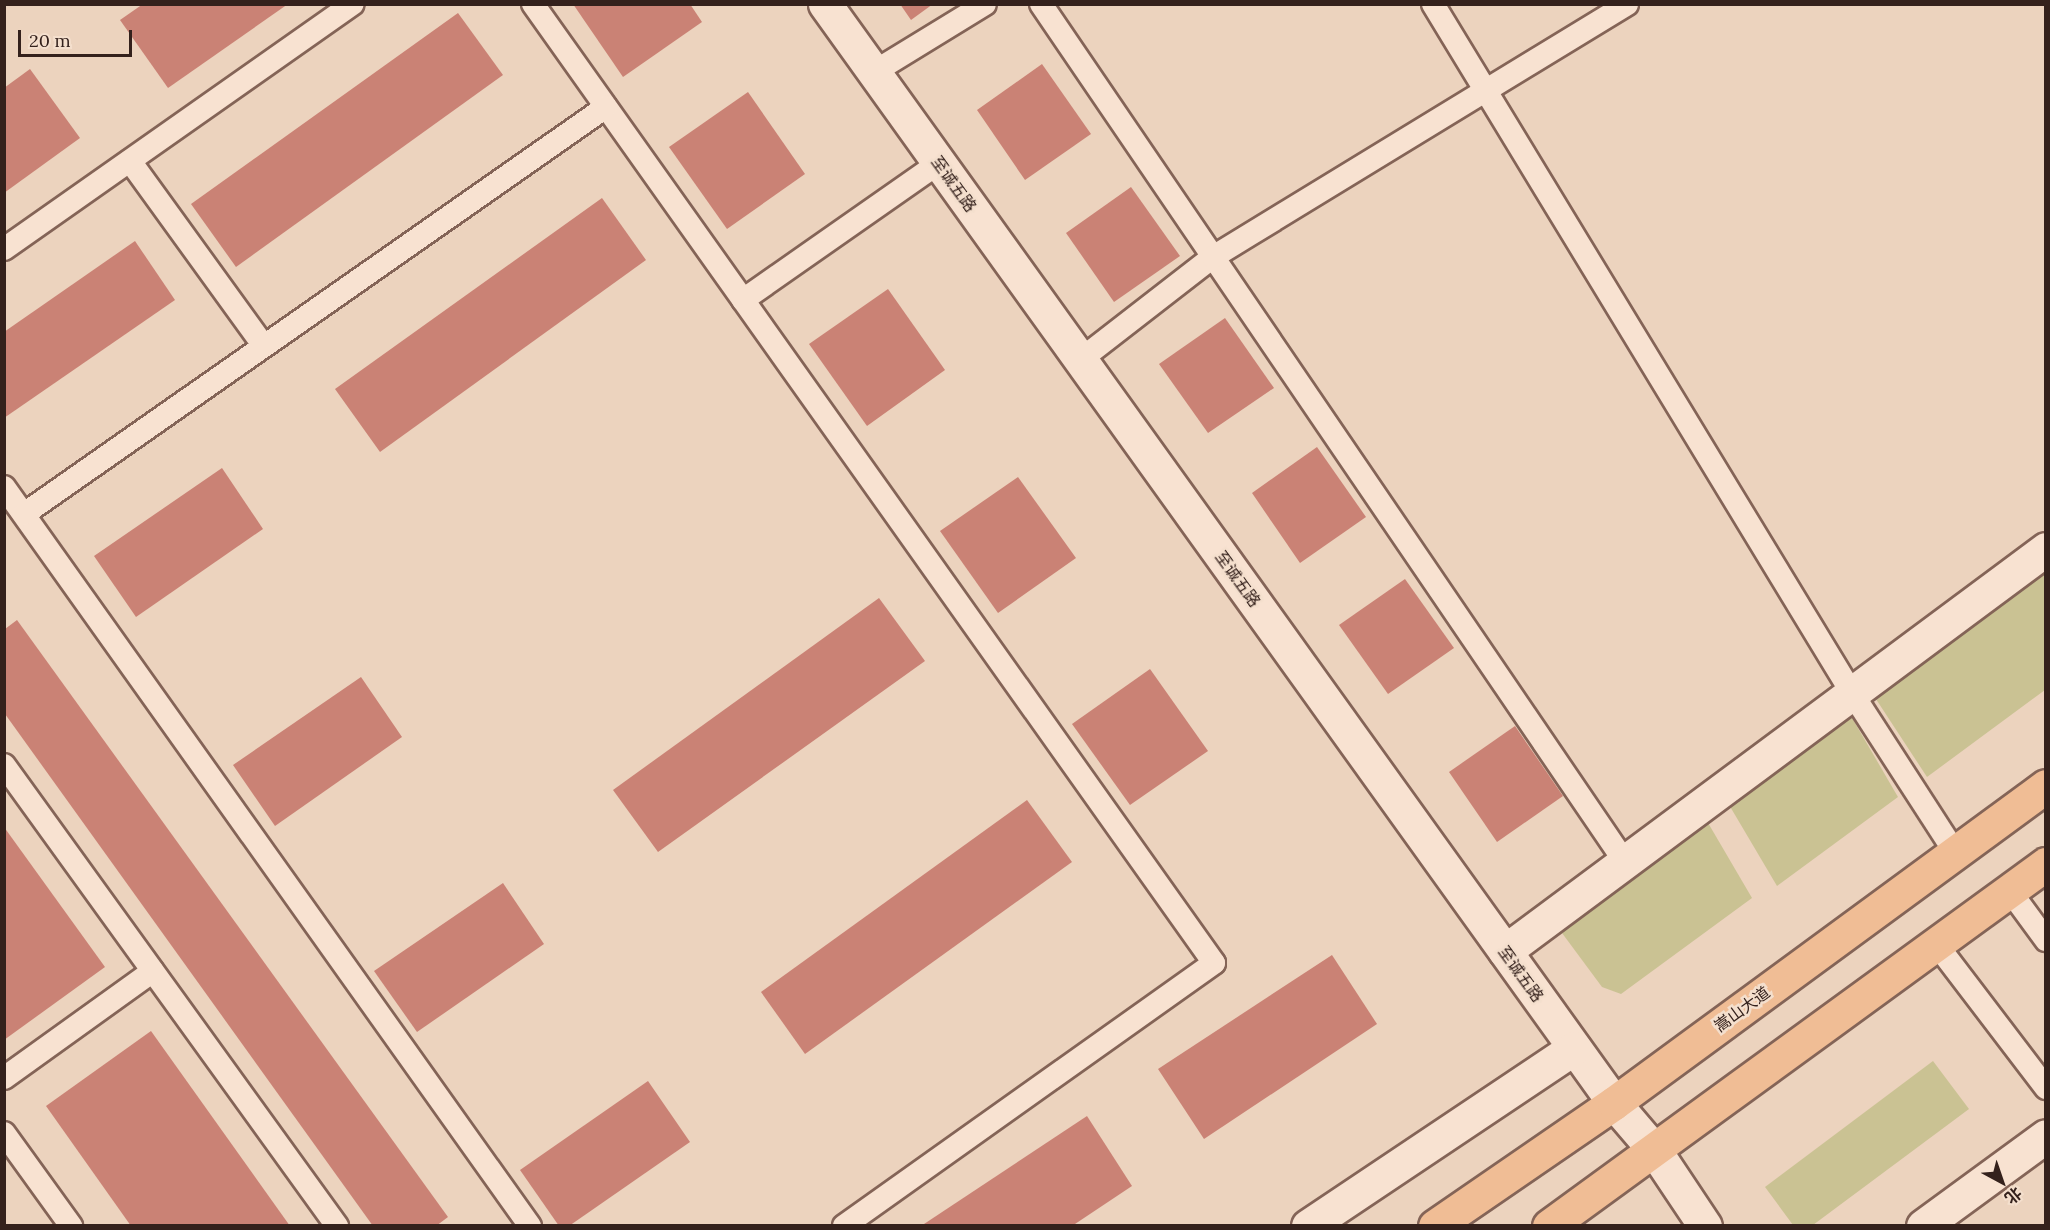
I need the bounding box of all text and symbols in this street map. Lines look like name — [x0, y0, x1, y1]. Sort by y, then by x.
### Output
scale bar — [21, 18, 135, 56]
text: 20 m — [29, 29, 71, 52]
street label: 至诚五路 — [927, 152, 981, 216]
street label: 至诚五路 — [1211, 547, 1265, 611]
street label: 至诚五路 — [1494, 942, 1548, 1006]
street label: 嵩山大道 — [1710, 982, 1774, 1036]
north arrow — [1972, 1152, 2032, 1212]
text: 北 — [2001, 1183, 2026, 1209]

